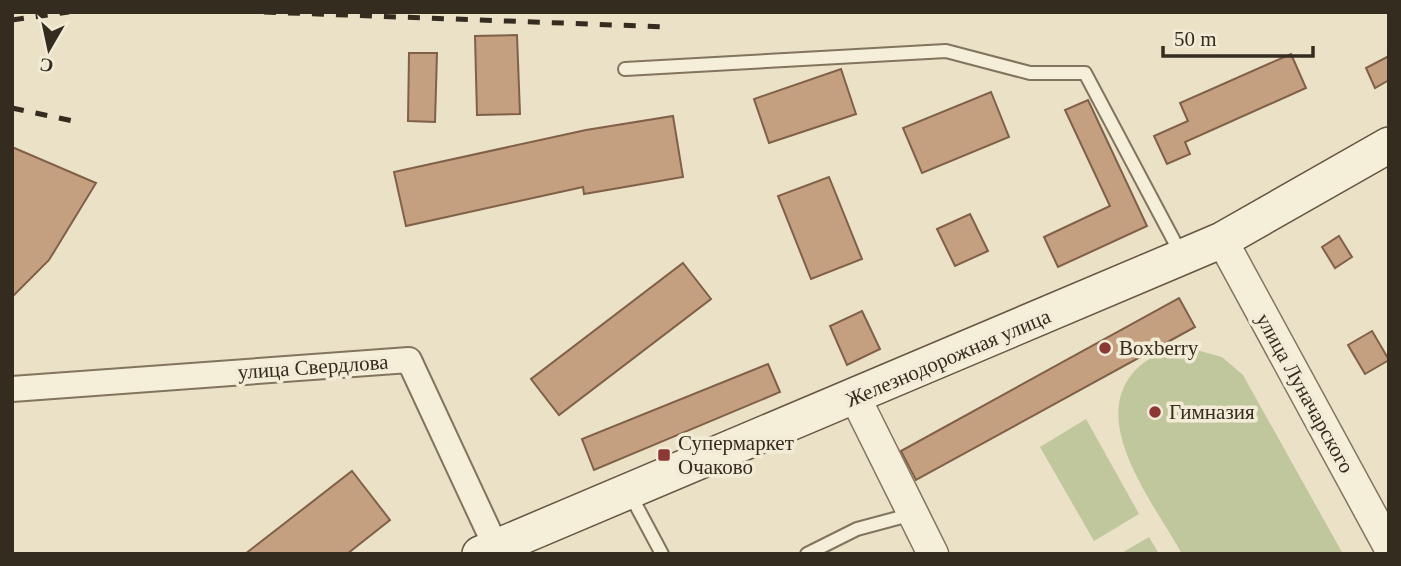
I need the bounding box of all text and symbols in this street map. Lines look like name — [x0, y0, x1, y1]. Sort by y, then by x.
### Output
north arrow — [14, 14, 84, 84]
scale bar — [1163, 14, 1314, 58]
text: 50 m — [1174, 27, 1217, 51]
text: С — [38, 54, 55, 77]
street label: Железнодорожная улица — [842, 304, 1055, 412]
street label: улица Луначарского — [1251, 309, 1359, 477]
place label: Boxberry — [1119, 336, 1199, 360]
marker: Boxberry — [1097, 340, 1113, 356]
street label: улица Свердлова — [237, 350, 390, 384]
place label: Гимназия — [1169, 400, 1255, 424]
marker: Гимназия — [1147, 404, 1163, 420]
place label: Супермаркет Очаково — [678, 431, 794, 479]
marker: Супермаркет Очаково — [656, 447, 672, 463]

